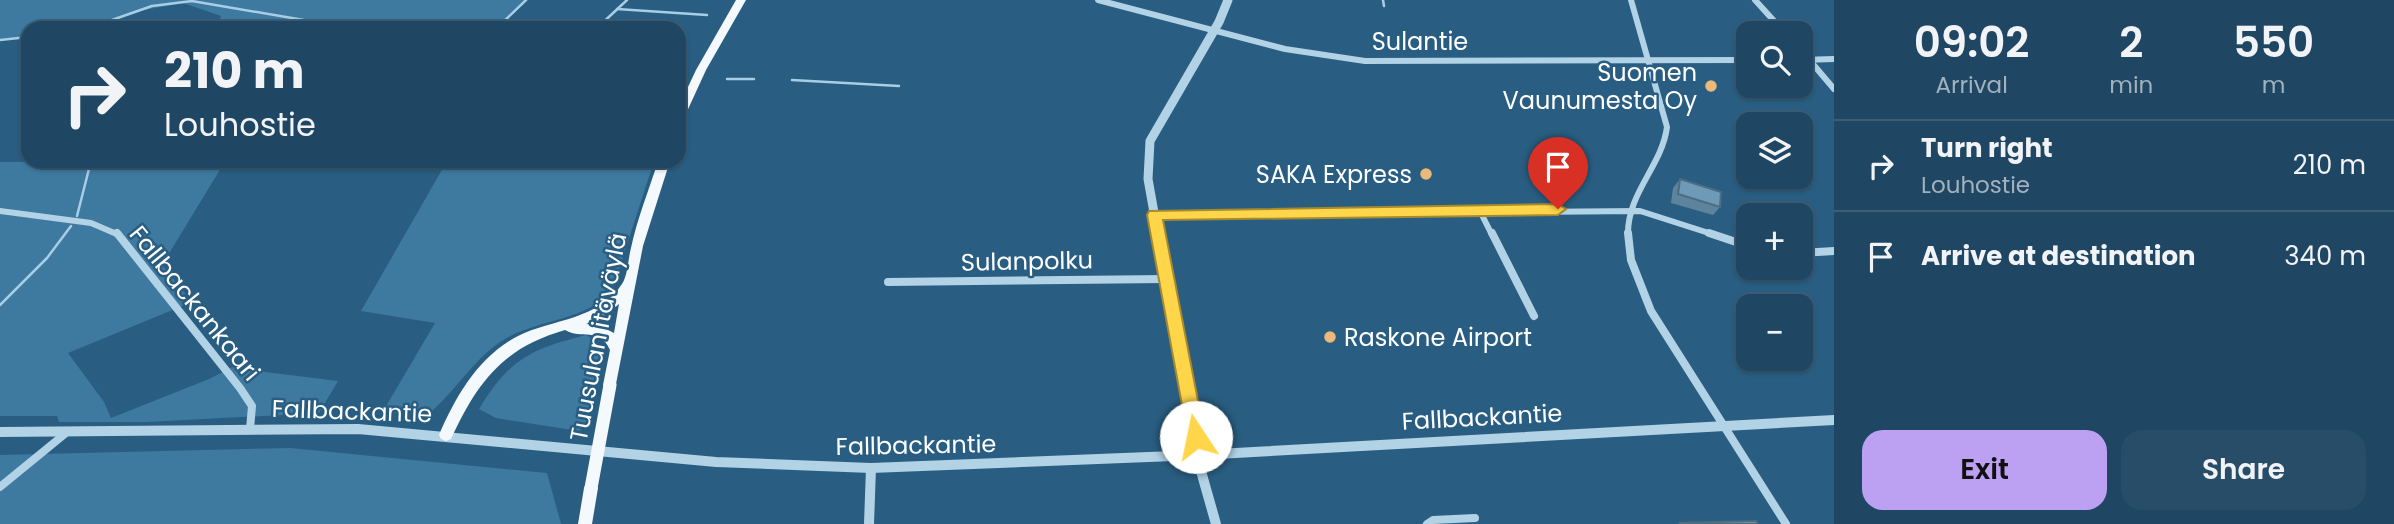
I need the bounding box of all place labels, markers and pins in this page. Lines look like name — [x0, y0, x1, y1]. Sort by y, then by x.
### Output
place label: Suomen Vaunumesta Oy — [1503, 56, 1697, 117]
marker: Suomen Vaunumesta Oy — [1703, 78, 1719, 94]
pin — [1528, 137, 1588, 209]
place label: SAKA Express — [1256, 158, 1412, 191]
marker: SAKA Express — [1418, 166, 1434, 182]
place label: Raskone Airport — [1344, 321, 1532, 354]
marker: Raskone Airport — [1322, 329, 1338, 345]

